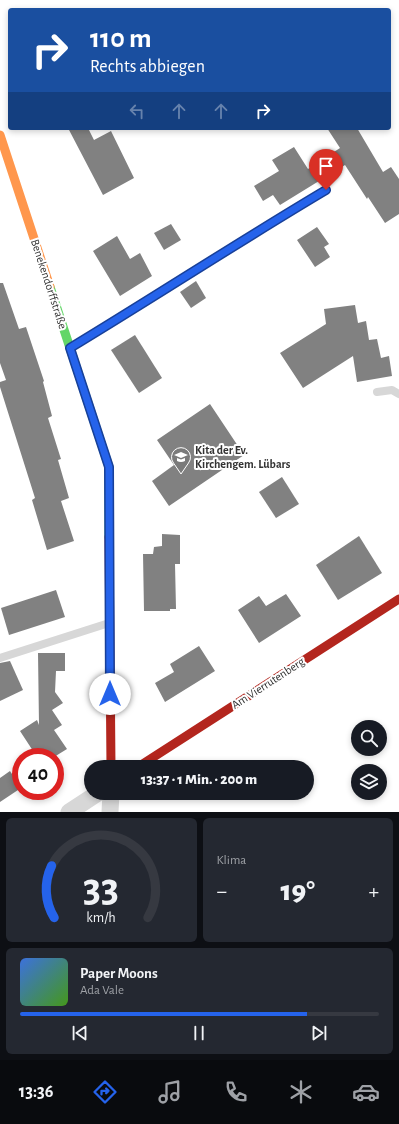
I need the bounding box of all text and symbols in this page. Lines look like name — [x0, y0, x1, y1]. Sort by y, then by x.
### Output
icon: right — [24, 24, 76, 76]
text: 110 m — [90, 25, 152, 53]
text: Rechts abbiegen — [90, 58, 205, 76]
icon: left — [126, 100, 148, 122]
icon: ahead — [168, 100, 190, 122]
icon: ahead — [210, 100, 232, 122]
icon: right — [252, 100, 274, 122]
pin — [309, 149, 343, 190]
icon: arrive — [315, 155, 337, 177]
street label: Benekendorffstraße — [29, 238, 69, 330]
place label: Kita der Ev. Kirchengem. Lübars — [195, 444, 291, 470]
school or university icon: Kita der Ev. Kirchengem. Lübars — [170, 446, 192, 474]
street label: Am Vierrutenberg — [229, 655, 307, 711]
position arrow — [89, 673, 131, 715]
map controls — [351, 720, 387, 800]
button: search — [351, 720, 387, 756]
speed limit sign: 40 — [12, 748, 64, 800]
button: layers — [351, 764, 387, 800]
text: 13:37 · 1 Min. · 200 m — [141, 772, 257, 787]
text: Klima — [217, 854, 246, 867]
text: 33 — [83, 868, 119, 909]
text: 19° — [281, 876, 315, 906]
text: − — [217, 880, 227, 902]
text: + — [368, 880, 379, 902]
text: km/h — [87, 911, 116, 925]
text: Paper Moons — [80, 966, 158, 981]
text: Ada Vale — [80, 984, 124, 997]
icon: previous — [69, 1022, 91, 1044]
icon: pause — [188, 1022, 210, 1044]
icon: next — [308, 1022, 330, 1044]
icon: directions — [91, 1078, 119, 1106]
icon: music — [156, 1078, 184, 1106]
icon: phone — [222, 1078, 250, 1106]
icon: climate — [287, 1078, 315, 1106]
icon: car — [352, 1078, 380, 1106]
text: 13:36 — [19, 1083, 53, 1101]

